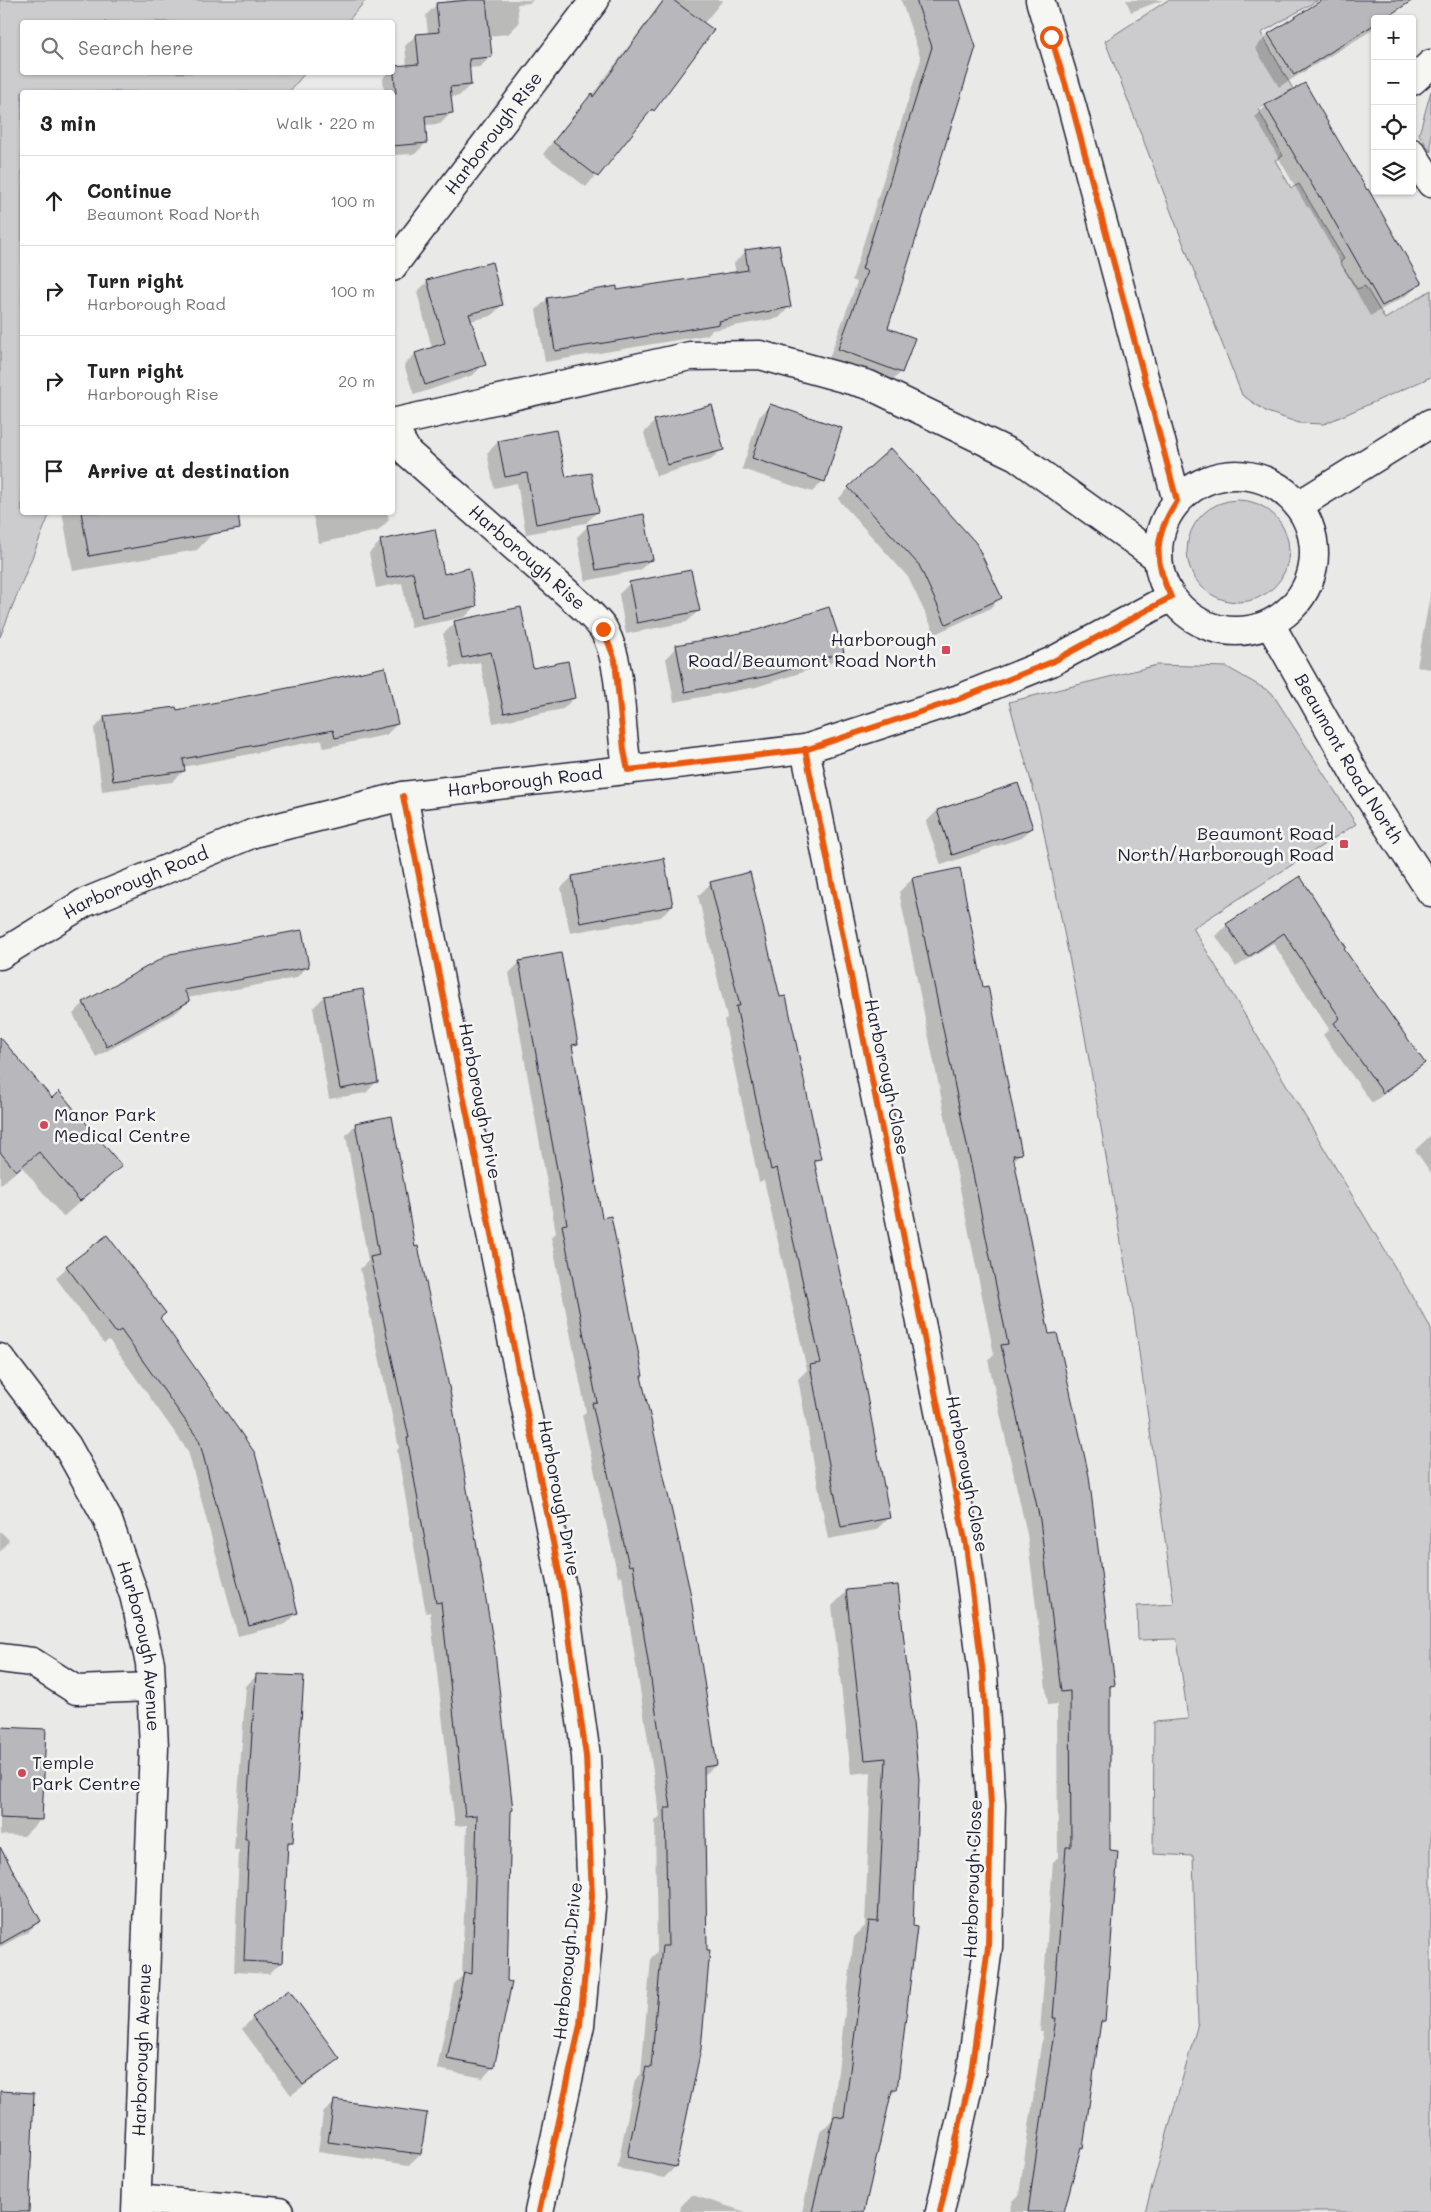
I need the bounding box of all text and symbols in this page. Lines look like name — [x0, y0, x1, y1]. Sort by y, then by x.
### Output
map controls — [1371, 15, 1416, 195]
button: + — [1371, 15, 1416, 60]
search box — [20, 20, 395, 75]
route start — [1040, 26, 1063, 49]
icon: search — [38, 34, 66, 62]
text: Search here — [78, 35, 194, 60]
button: − — [1371, 60, 1416, 105]
street label: Harborough Rise — [438, 66, 547, 199]
button: locate — [1371, 105, 1416, 150]
text: 3 min — [40, 109, 96, 136]
text: Walk · 220 m — [276, 112, 375, 133]
button: layers — [1371, 150, 1416, 195]
text: Continue — [87, 178, 172, 203]
icon: ahead — [40, 187, 68, 215]
text: 100 m — [330, 190, 375, 211]
text: Beaumont Road North — [87, 203, 259, 224]
text: Turn right — [87, 268, 184, 293]
icon: right — [40, 277, 68, 305]
text: 100 m — [330, 280, 375, 301]
text: Harborough Road — [87, 293, 226, 314]
text: Turn right — [87, 358, 184, 383]
icon: right — [40, 367, 68, 395]
text: 20 m — [338, 370, 375, 391]
text: Harborough Rise — [87, 383, 219, 404]
icon: arrive — [40, 457, 68, 485]
text: Arrive at destination — [87, 458, 290, 483]
street label: Harborough Rise — [464, 499, 591, 615]
route end — [592, 618, 615, 641]
place label: Harborough Road/Beaumont Road North — [688, 627, 936, 672]
marker: Harborough Road/Beaumont Road North — [940, 644, 952, 656]
street label: Beaumont Road North — [1290, 669, 1409, 848]
street label: Harborough Road — [446, 760, 604, 802]
place label: Beaumont Road North/Harborough Road — [1118, 821, 1334, 866]
marker: Beaumont Road North/Harborough Road — [1338, 838, 1350, 850]
street label: Harborough Road — [58, 840, 211, 924]
street label: Harborough Close — [860, 996, 916, 1157]
street label: Harborough Drive — [454, 1021, 508, 1181]
place label: Manor Park Medical Centre — [54, 1102, 191, 1147]
marker: Manor Park Medical Centre — [38, 1119, 50, 1131]
street label: Harborough Close — [941, 1393, 995, 1554]
street label: Harborough Drive — [533, 1418, 587, 1578]
street label: Harborough Avenue — [112, 1557, 166, 1732]
place label: Temple Park Centre — [32, 1750, 141, 1795]
marker: Temple Park Centre — [16, 1767, 28, 1779]
street label: Harborough Close — [957, 1799, 987, 1959]
street label: Harborough Drive — [547, 1881, 587, 2041]
street label: Harborough Avenue — [126, 1963, 156, 2137]

